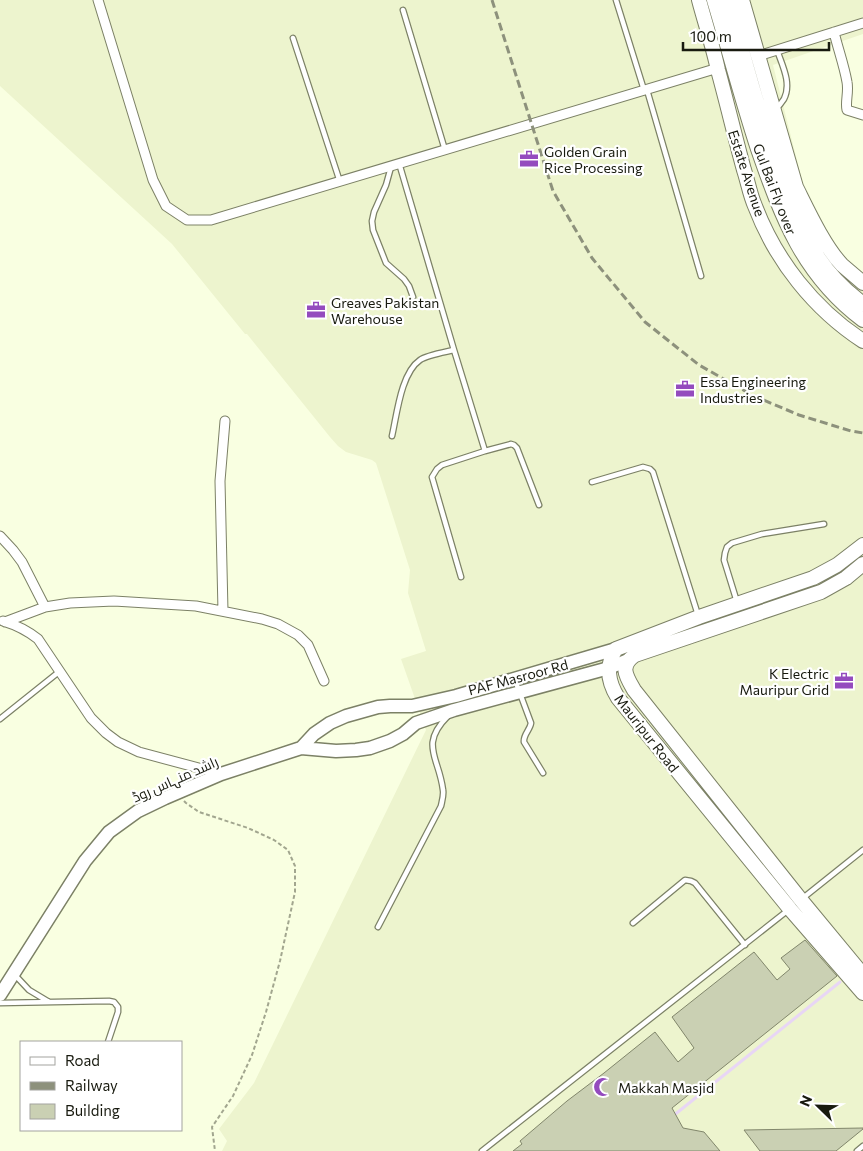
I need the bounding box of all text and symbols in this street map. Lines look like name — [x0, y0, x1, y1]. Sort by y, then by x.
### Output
scale bar — [683, 20, 829, 52]
text: 100 m — [690, 27, 732, 45]
street label: Estate Avenue — [725, 128, 769, 218]
street label: Gul Bai Fly over — [750, 141, 800, 237]
place label: Golden Grain Rice Processing — [544, 143, 643, 176]
office icon: Golden Grain Rice Processing — [518, 148, 540, 170]
place label: Greaves Pakistan Warehouse — [331, 294, 439, 327]
office icon: Greaves Pakistan Warehouse — [305, 299, 327, 321]
place label: Essa Engineering Industries — [700, 373, 807, 406]
office icon: Essa Engineering Industries — [674, 378, 696, 400]
street label: PAF Masroor Rd — [466, 655, 570, 699]
place label: K Electric Mauripur Grid — [739, 665, 829, 698]
office icon: K Electric Mauripur Grid — [833, 670, 855, 692]
street label: Mauripur Road — [611, 690, 683, 776]
street label: راشد منہاس روڈ — [129, 752, 221, 806]
legend — [20, 1041, 182, 1131]
text: Road — [65, 1051, 100, 1069]
text: Railway — [65, 1076, 118, 1094]
mosque icon: Makkah Masjid — [592, 1076, 614, 1098]
place label: Makkah Masjid — [618, 1079, 714, 1096]
north arrow — [793, 1081, 843, 1131]
text: N — [796, 1093, 815, 1109]
text: Building — [65, 1101, 120, 1119]

